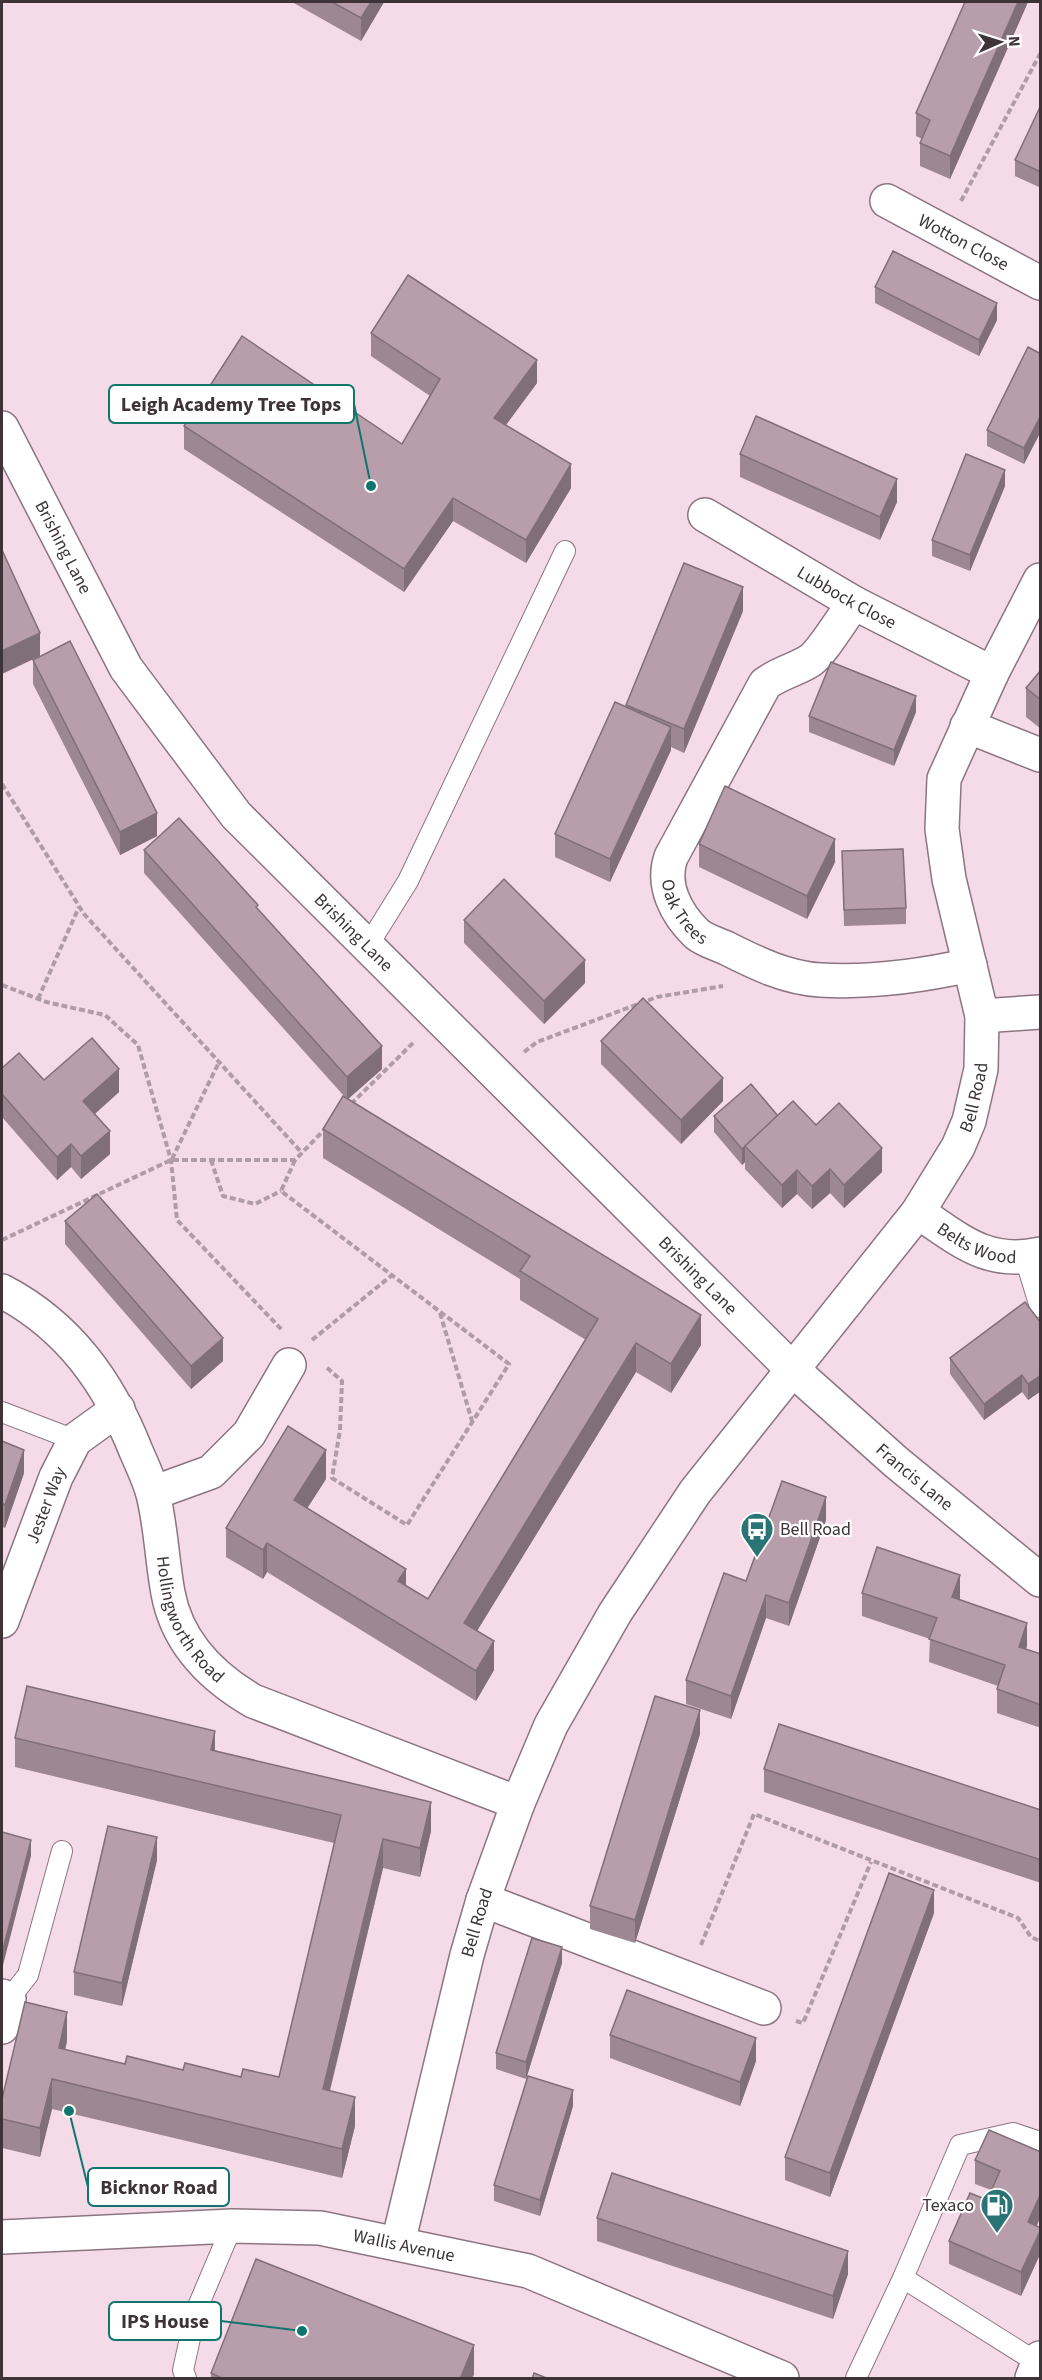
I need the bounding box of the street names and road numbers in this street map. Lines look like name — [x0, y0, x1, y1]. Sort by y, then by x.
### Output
street label: Wotton Close — [914, 208, 1013, 277]
street label: Brishing Lane — [29, 496, 98, 598]
street label: Lubbock Close — [793, 560, 901, 635]
street label: Oak Trees — [655, 877, 712, 951]
street label: Brishing Lane — [309, 887, 399, 977]
street label: Bell Road — [953, 1062, 994, 1136]
street label: Belts Wood — [932, 1216, 1017, 1270]
street label: Brishing Lane — [653, 1230, 743, 1320]
street label: Francis Lane — [871, 1437, 959, 1517]
street label: Jester Way — [20, 1461, 72, 1547]
street label: Hollingworth Road — [150, 1555, 230, 1689]
street label: Bell Road — [455, 1884, 499, 1960]
street label: Wallis Avenue — [351, 2223, 457, 2268]

